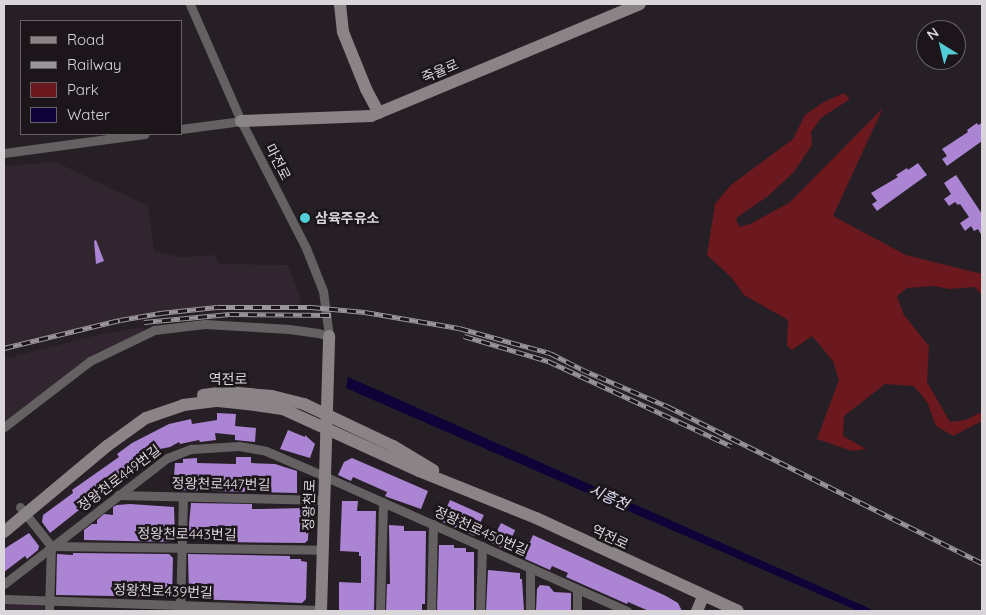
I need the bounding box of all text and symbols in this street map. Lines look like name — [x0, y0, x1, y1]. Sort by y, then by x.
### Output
legend — [20, 20, 182, 135]
north arrow — [916, 20, 966, 70]
text: N — [923, 23, 942, 44]
text: Road — [67, 30, 104, 49]
text: Railway — [67, 55, 122, 74]
street label: 죽율로 — [419, 56, 461, 86]
text: Park — [67, 80, 99, 99]
text: Water — [67, 105, 110, 124]
street label: 마전로 — [262, 141, 294, 183]
place label: 삼육주유소 — [315, 210, 379, 226]
marker: 삼육주유소 — [299, 212, 311, 224]
street label: 역전로 — [209, 371, 247, 387]
street label: 정왕천로449번길 — [74, 441, 164, 515]
street label: 정왕천로447번길 — [171, 475, 271, 493]
street label: 정왕천로 — [300, 479, 318, 531]
water label: 시흥천 — [586, 480, 632, 514]
street label: 정왕천로450번길 — [432, 503, 530, 559]
street label: 역전로 — [589, 521, 631, 553]
street label: 정왕천로443번길 — [137, 525, 237, 543]
street label: 정왕천로439번길 — [113, 581, 213, 601]

